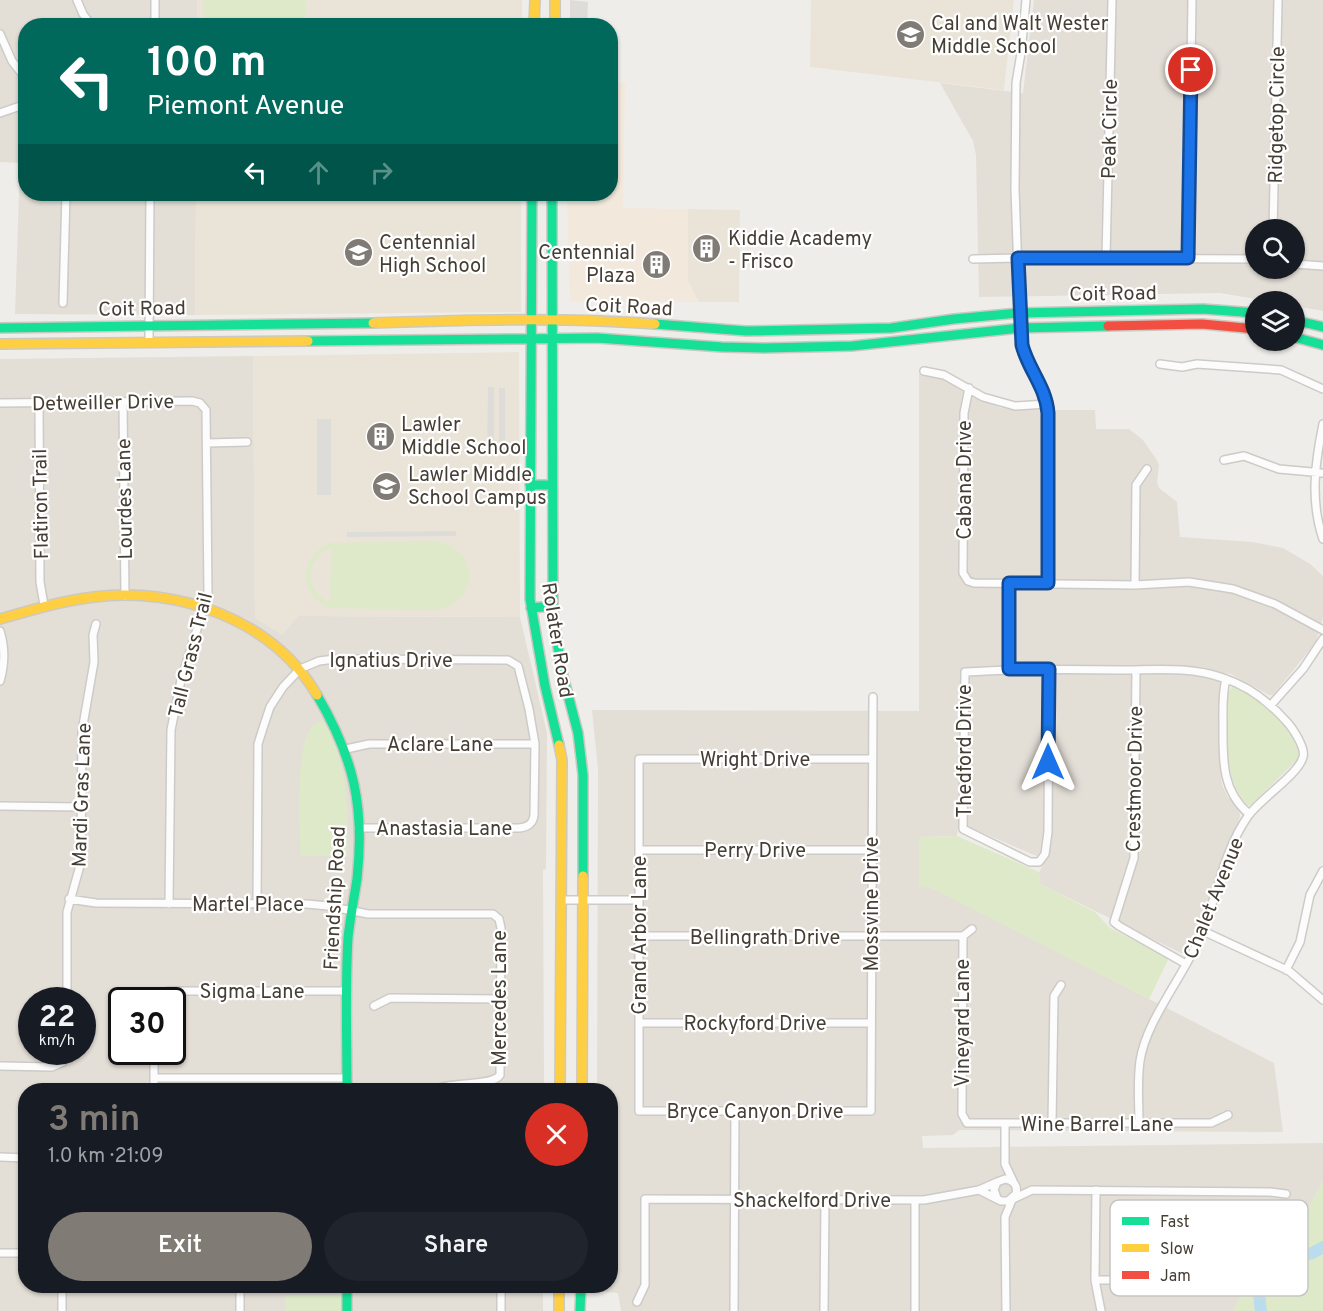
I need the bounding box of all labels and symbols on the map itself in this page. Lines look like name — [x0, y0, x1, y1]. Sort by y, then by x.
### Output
place label: Cal and Walt Wester Middle School — [931, 12, 1109, 61]
school or university icon: Cal and Walt Wester Middle School — [894, 18, 926, 50]
pin — [1165, 44, 1216, 95]
street label: Ridgetop Circle — [1264, 46, 1292, 184]
street label: Peak Circle — [1097, 79, 1125, 179]
place label: Kiddie Academy - Frisco — [728, 227, 872, 276]
place label: Centennial High School — [379, 231, 486, 280]
building icon: Kiddie Academy - Frisco — [691, 233, 723, 265]
school or university icon: Centennial High School — [342, 237, 374, 269]
place label: Centennial Plaza — [538, 241, 635, 290]
building icon: Centennial Plaza — [640, 248, 672, 280]
street label: Coit Road — [1069, 281, 1157, 309]
street label: Coit Road — [584, 293, 673, 323]
street label: Coit Road — [98, 296, 186, 324]
street label: Detweiller Drive — [32, 390, 174, 418]
place label: Lawler Middle School — [401, 413, 526, 462]
building icon: Lawler Middle School — [364, 420, 396, 452]
street label: Cabana Drive — [953, 420, 979, 540]
street label: Lourdes Lane — [112, 438, 140, 560]
street label: Flatiron Trail — [28, 448, 56, 559]
place label: Lawler Middle School Campus — [408, 463, 547, 512]
school or university icon: Lawler Middle School Campus — [371, 470, 403, 502]
street label: Rolater Road — [534, 581, 578, 700]
street label: Tall Grass Trail — [164, 590, 220, 721]
street label: Ignatius Drive — [329, 649, 453, 675]
street label: Thedford Drive — [953, 684, 979, 818]
street label: Crestmoor Drive — [1122, 706, 1150, 852]
street label: Mardi Gras Lane — [67, 722, 99, 868]
position arrow — [1016, 730, 1080, 794]
street label: Aclare Lane — [387, 733, 493, 759]
street label: Wright Drive — [700, 748, 810, 774]
street label: Anastasia Lane — [376, 817, 512, 843]
street label: Friendship Road — [319, 825, 353, 971]
street label: Chalet Avenue — [1179, 834, 1251, 963]
street label: Mossvine Drive — [860, 836, 886, 972]
street label: Perry Drive — [704, 839, 806, 865]
street label: Grand Arbor Lane — [628, 855, 654, 1015]
street label: Martel Place — [192, 893, 304, 919]
street label: Bellingrath Drive — [690, 926, 840, 952]
street label: Mercedes Lane — [488, 930, 514, 1066]
street label: Vineyard Lane — [951, 959, 977, 1087]
street label: Sigma Lane — [200, 980, 305, 1006]
speed limit sign: 30 — [108, 987, 186, 1065]
street label: Rockyford Drive — [684, 1012, 827, 1038]
street label: Bryce Canyon Drive — [666, 1100, 844, 1126]
street label: Wine Barrel Lane — [1021, 1113, 1173, 1139]
street label: Shackelford Drive — [733, 1189, 891, 1215]
legend — [1110, 1200, 1308, 1296]
text: Fast — [1160, 1213, 1190, 1233]
text: Slow — [1160, 1240, 1194, 1260]
text: Jam — [1160, 1267, 1191, 1287]

